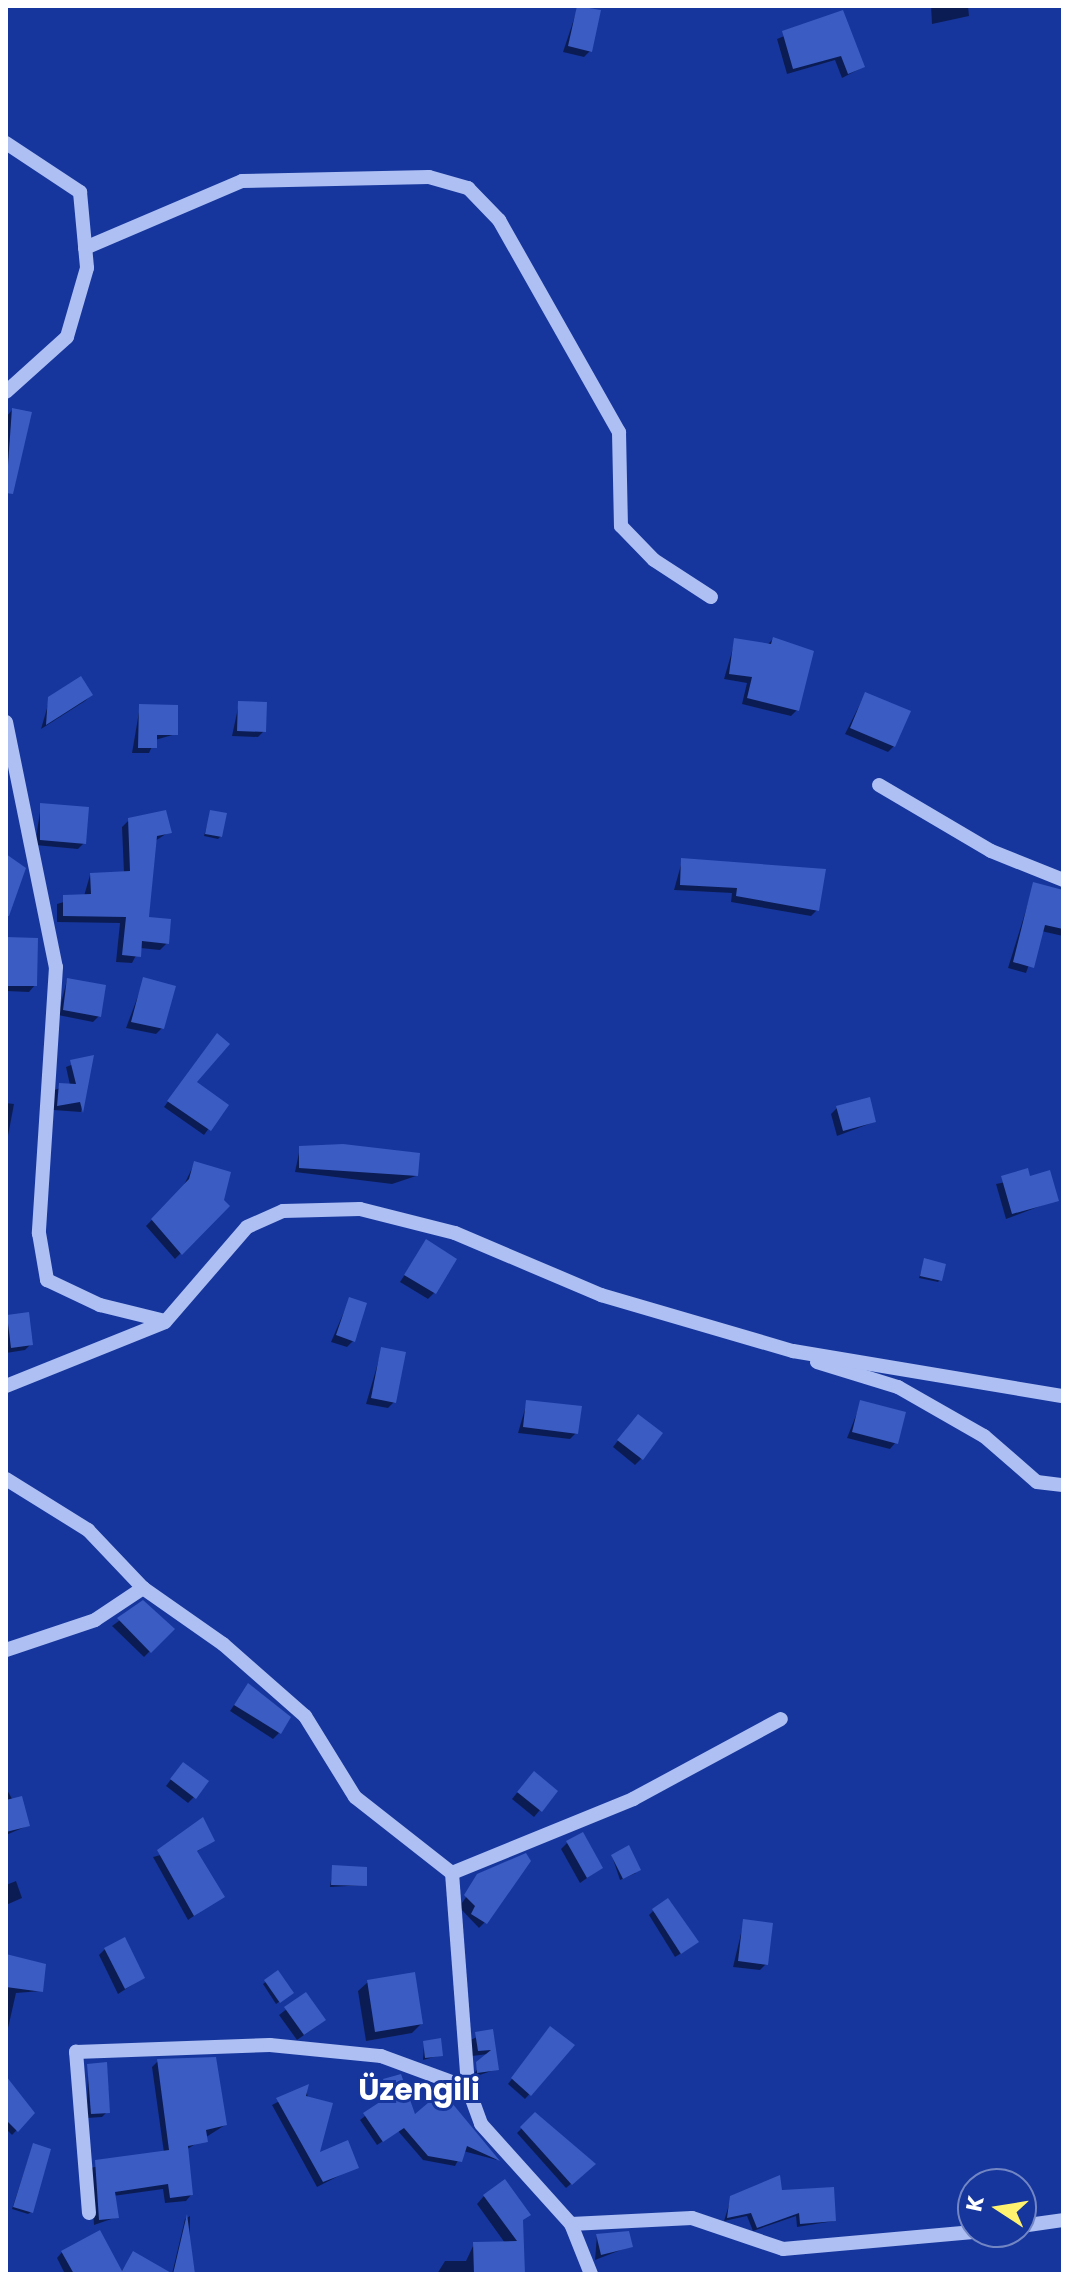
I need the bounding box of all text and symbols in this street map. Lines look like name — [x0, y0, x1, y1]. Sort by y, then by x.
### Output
district label: Üzengili — [358, 2072, 480, 2108]
north arrow — [957, 2168, 1037, 2248]
text: K — [958, 2193, 992, 2214]

